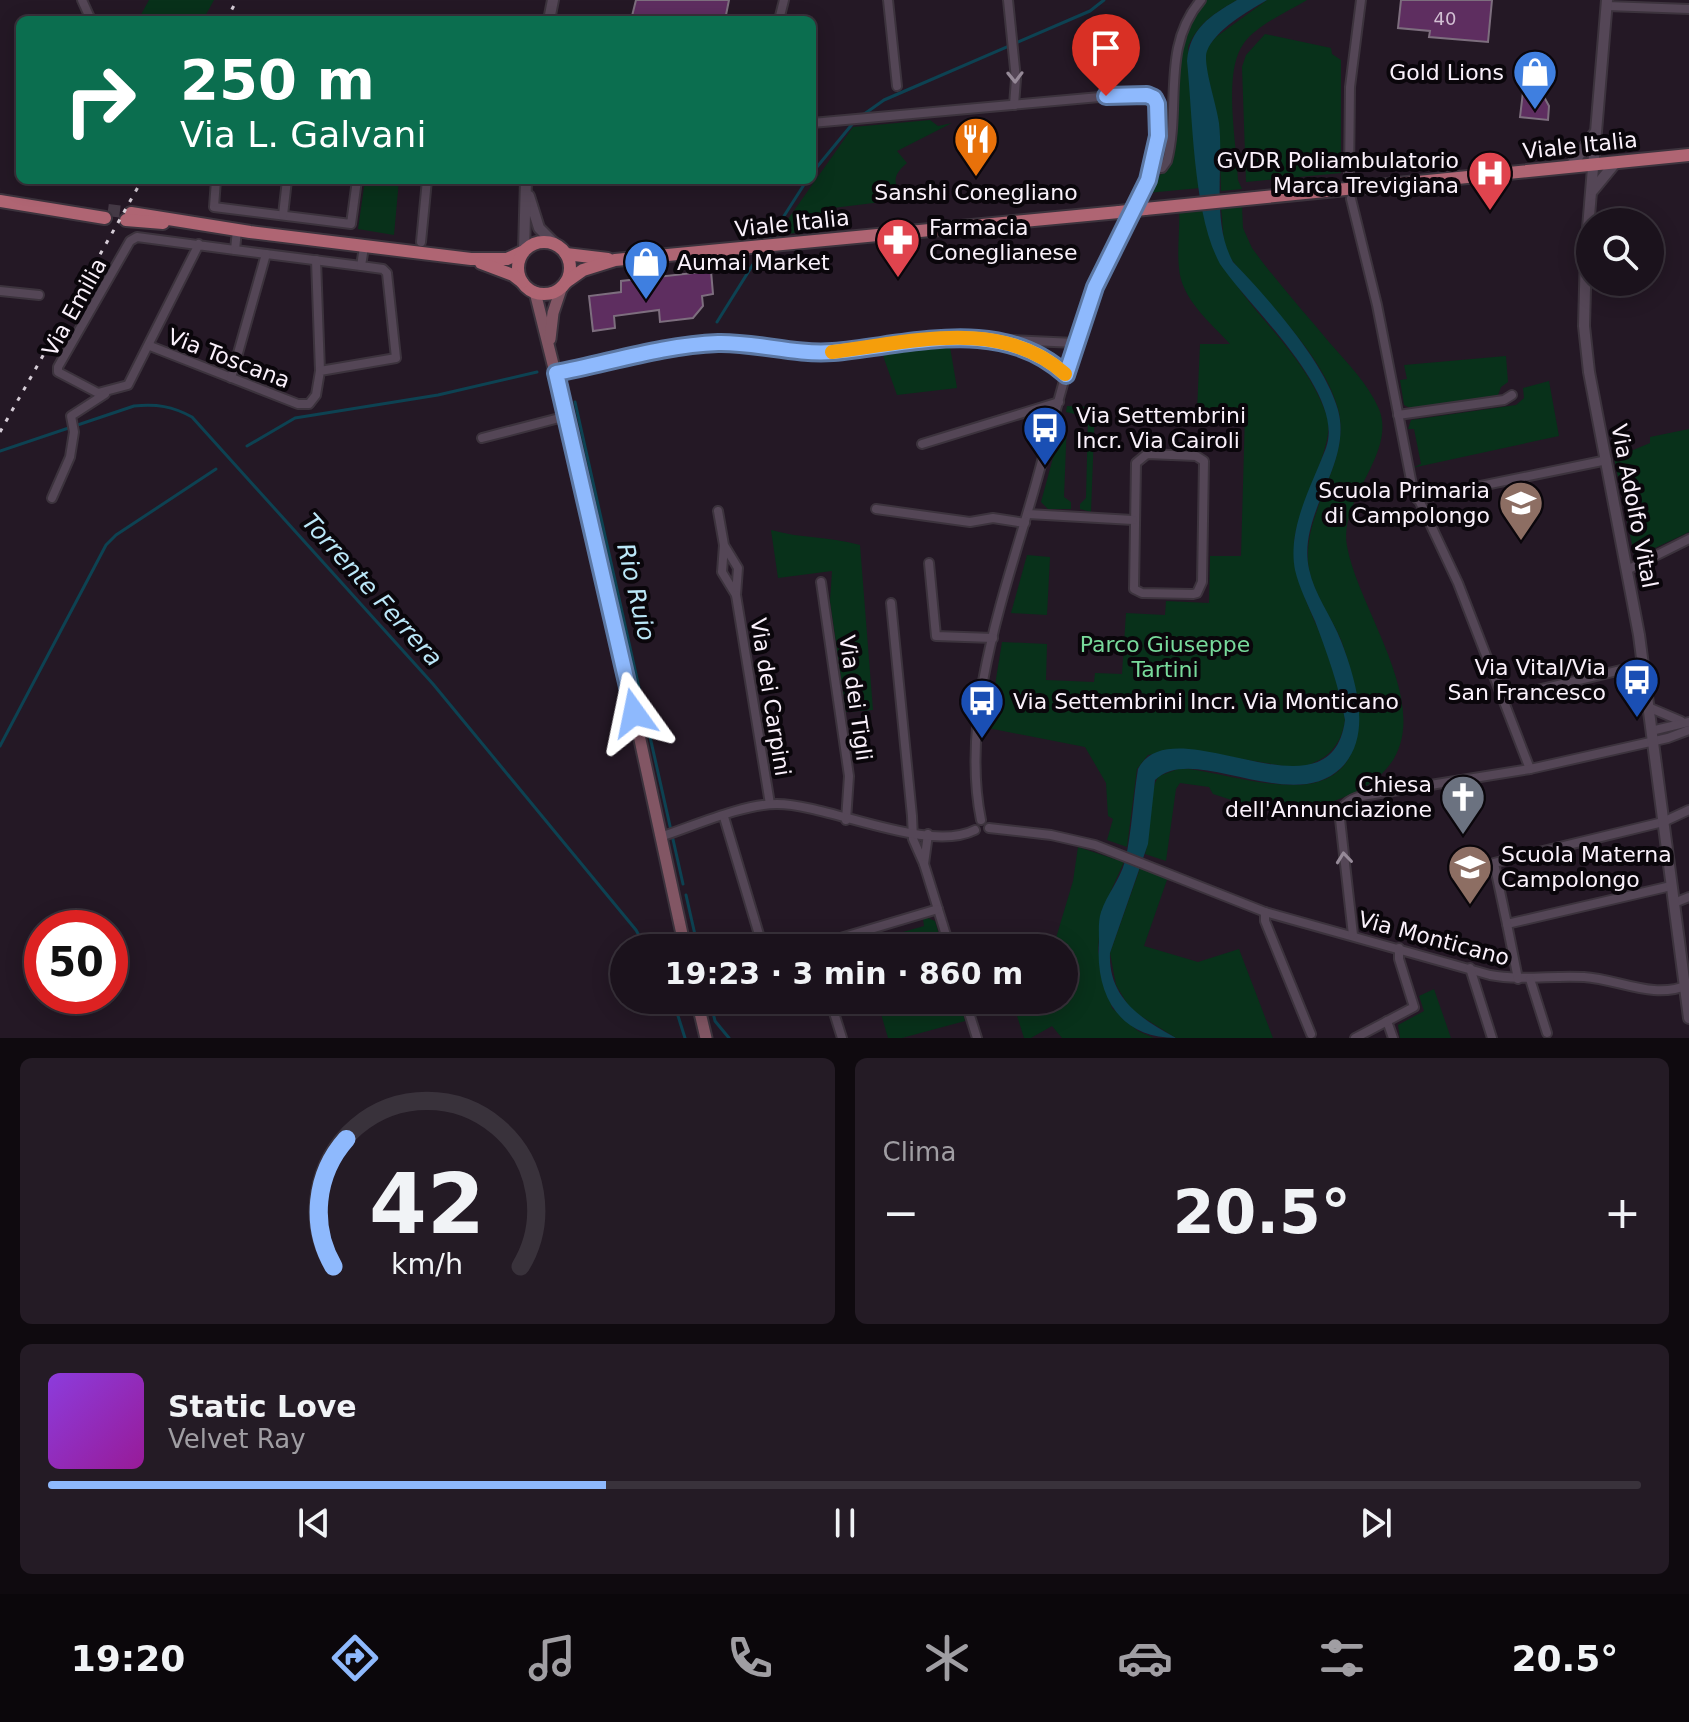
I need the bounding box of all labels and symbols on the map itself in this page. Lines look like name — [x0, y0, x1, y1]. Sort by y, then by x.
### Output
house number: 40 — [1434, 8, 1456, 29]
pin — [1072, 14.0, 1140, 96]
shop icon: Gold Lions — [1511, 48, 1559, 111]
place label: Gold Lions — [1389, 60, 1504, 85]
one-way arrow — [1006, 71, 1024, 84]
restaurant icon: Sanshi Conegliano — [952, 115, 1000, 178]
street label: Viale Italia — [1522, 127, 1639, 164]
place label: GVDR Poliambulatorio Marca Trevigiana — [1216, 148, 1459, 198]
hospital icon: GVDR Poliambulatorio Marca Trevigiana — [1466, 149, 1514, 212]
place label: Sanshi Conegliano — [874, 180, 1078, 205]
street label: Viale Italia — [734, 205, 851, 242]
place label: Farmacia Coneglianese — [929, 215, 1077, 265]
pharmacy icon: Farmacia Coneglianese — [874, 216, 922, 279]
shop icon: Aumai Market — [622, 238, 670, 301]
place label: Aumai Market — [677, 250, 830, 275]
street label: Via Emilia — [37, 254, 112, 361]
street label: Via Toscana — [164, 324, 293, 393]
place label: Via Settembrini Incr. Via Cairoli — [1076, 403, 1246, 453]
bus stop icon: Via Settembrini Incr. Via Cairoli — [1021, 404, 1069, 467]
street label: Via Adolfo Vital — [1606, 422, 1663, 590]
place label: Scuola Primaria di Campolongo — [1318, 478, 1490, 528]
school or university icon: Scuola Primaria di Campolongo — [1497, 479, 1545, 542]
water label: Torrente Ferrera — [296, 508, 448, 672]
water label: Rio Ruio — [611, 541, 661, 643]
street label: Via dei Carpini — [746, 616, 795, 778]
park label: Parco Giuseppe Tartini — [1080, 632, 1250, 682]
street label: Via dei Tigli — [834, 634, 877, 763]
place label: Via Vital/Via San Francesco — [1447, 655, 1606, 705]
bus stop icon: Via Vital/Via San Francesco — [1613, 656, 1661, 719]
position arrow — [592, 671, 676, 755]
bus stop icon: Via Settembrini Incr. Via Monticano — [958, 677, 1006, 740]
place label: Via Settembrini Incr. Via Monticano — [1013, 689, 1399, 714]
place label: Chiesa dell'Annunciazione — [1225, 772, 1432, 822]
church icon: Chiesa dell'Annunciazione — [1439, 773, 1487, 836]
place label: Scuola Materna Campolongo — [1501, 842, 1672, 892]
school or university icon: Scuola Materna Campolongo — [1446, 843, 1494, 906]
one-way arrow — [1336, 851, 1353, 864]
street label: Via Monticano — [1356, 906, 1512, 971]
speed limit sign: 50 — [24, 910, 128, 1014]

